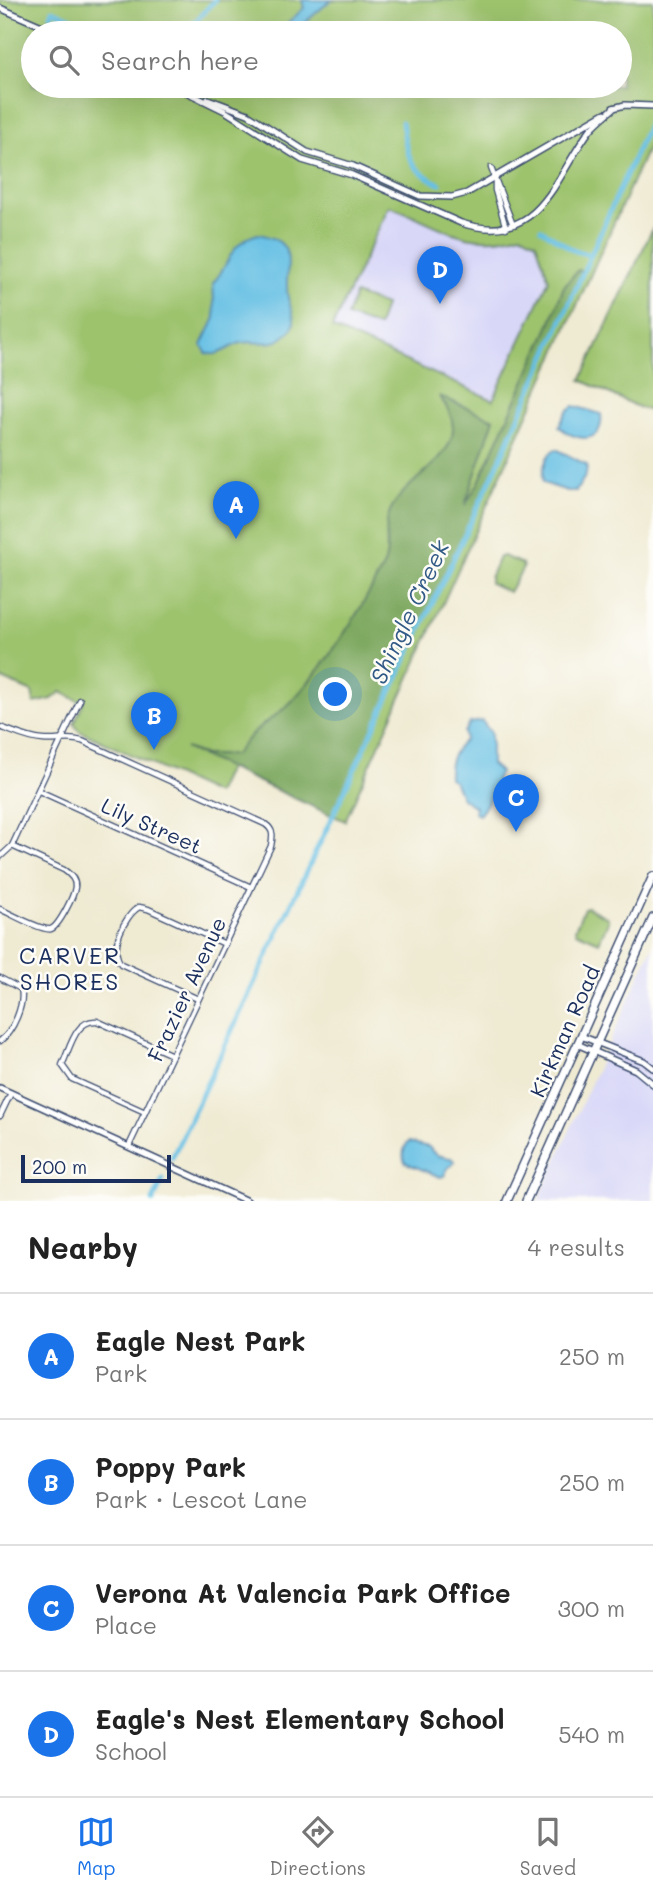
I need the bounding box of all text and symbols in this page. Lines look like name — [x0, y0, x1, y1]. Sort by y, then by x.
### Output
search box — [21, 21, 632, 98]
icon: search — [45, 41, 83, 79]
text: Search here — [101, 43, 259, 77]
pin: D — [417, 246, 463, 304]
pin: A — [213, 481, 259, 539]
water label: Shingle Creek — [363, 535, 456, 689]
your location — [318, 677, 352, 711]
pin: B — [131, 692, 177, 750]
pin: C — [493, 774, 539, 832]
street label: Lily Street — [98, 791, 206, 859]
street label: Frazier Avenue — [141, 912, 231, 1066]
district label: CARVER SHORES — [19, 940, 121, 996]
street label: Kirkman Road — [523, 961, 605, 1101]
scale bar — [21, 1152, 172, 1184]
text: 200 m — [32, 1154, 87, 1179]
text: Nearby — [28, 1227, 138, 1267]
text: 4 results — [528, 1232, 625, 1262]
text: Eagle Nest Park — [95, 1324, 306, 1358]
text: A — [43, 1341, 59, 1371]
text: 250 m — [559, 1341, 625, 1371]
text: Park — [95, 1358, 147, 1388]
text: Poppy Park — [95, 1450, 246, 1484]
text: B — [43, 1467, 59, 1497]
text: 250 m — [559, 1467, 625, 1497]
text: Park · Lescot Lane — [95, 1484, 307, 1514]
text: Verona At Valencia Park Office — [95, 1576, 510, 1610]
text: C — [42, 1593, 60, 1623]
text: 300 m — [557, 1593, 625, 1623]
text: Place — [95, 1610, 157, 1640]
text: Eagle's Nest Elementary School — [95, 1702, 505, 1736]
text: D — [43, 1719, 59, 1749]
text: 540 m — [558, 1719, 625, 1749]
text: School — [95, 1736, 168, 1766]
tab: Map — [77, 1813, 116, 1880]
tab: Directions — [269, 1813, 366, 1880]
tab: Saved — [520, 1813, 576, 1880]

